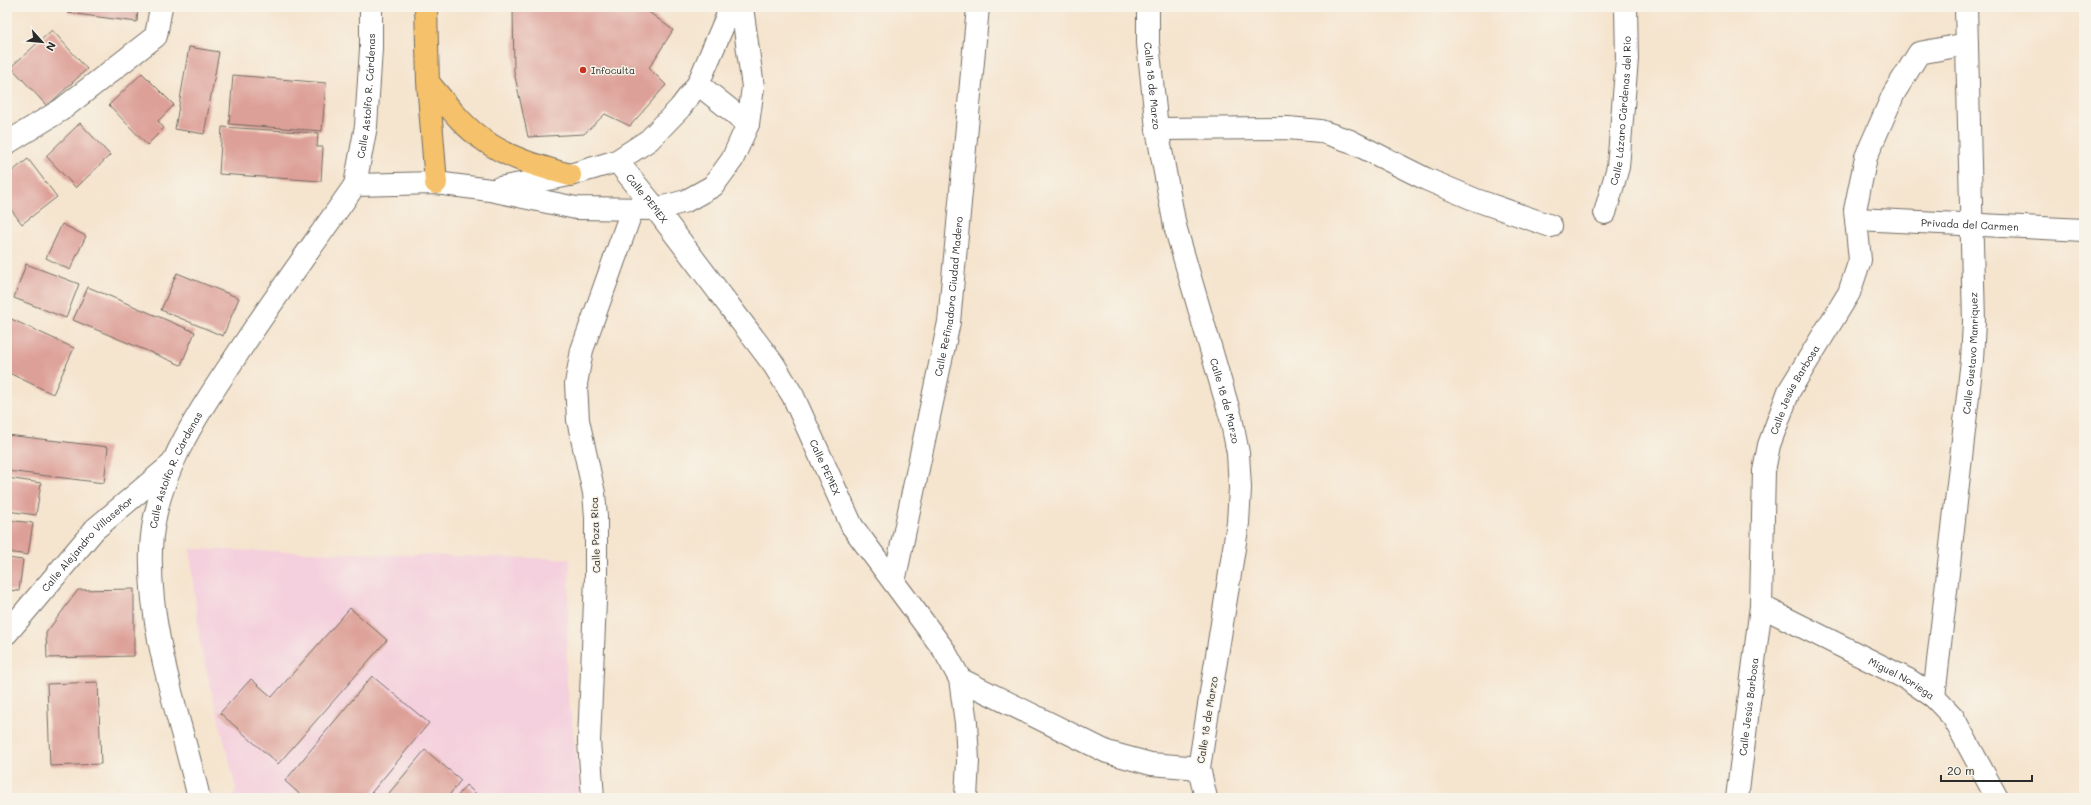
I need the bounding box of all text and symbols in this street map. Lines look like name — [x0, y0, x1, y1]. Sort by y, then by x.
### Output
north arrow — [22, 22, 62, 62]
street label: Calle Astolfo R. Cárdenas — [353, 33, 378, 160]
street label: Calle Lázaro Cárdenas del Río — [1606, 36, 1634, 187]
text: N — [43, 40, 60, 54]
street label: Calle 18 de Marzo — [1141, 41, 1164, 130]
place label: Infoculta — [591, 63, 635, 77]
marker: Infoculta — [578, 65, 588, 75]
street label: Calle PEMEX — [623, 171, 672, 226]
street label: Privada del Carmen — [1921, 215, 2019, 234]
street label: Calle Refinadora Ciudad Madero — [931, 216, 966, 378]
street label: Calle Gustavo Manríquez — [1959, 291, 1981, 415]
street label: Calle Jesús Barbosa — [1766, 342, 1823, 437]
street label: Calle 18 de Marzo — [1207, 356, 1243, 445]
street label: Calle Astolfo R. Cárdenas — [146, 409, 206, 530]
street label: Calle PEMEX — [807, 437, 844, 498]
street label: Calle Alejandro Villaseñor — [38, 493, 136, 595]
street label: Calle Poza Rica — [587, 497, 603, 573]
street label: Miguel Noriega — [1866, 654, 1937, 702]
street label: Calle Jesús Barbosa — [1735, 657, 1761, 757]
street label: Calle 18 de Marzo — [1193, 675, 1221, 765]
scale bar — [1941, 757, 2032, 783]
text: 20 m — [1947, 762, 1975, 778]

